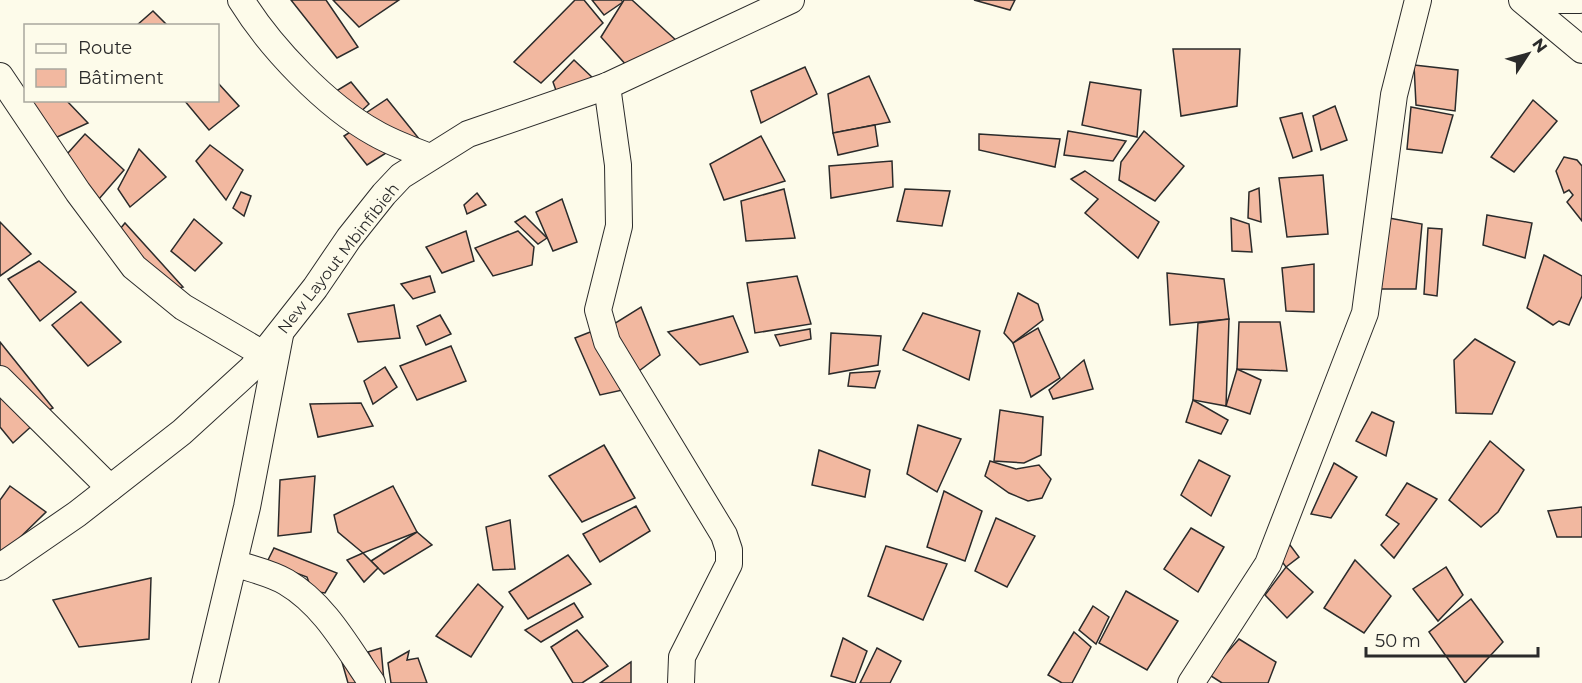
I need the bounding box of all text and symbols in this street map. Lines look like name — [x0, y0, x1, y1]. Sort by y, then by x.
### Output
legend — [24, 24, 219, 102]
north arrow — [1498, 24, 1558, 84]
text: N — [1528, 35, 1551, 56]
text: Route — [78, 37, 132, 59]
text: Bâtiment — [78, 67, 164, 89]
street label: New Layout Mbinfibieh — [274, 179, 403, 337]
scale bar — [1366, 620, 1538, 658]
text: 50 m — [1375, 630, 1421, 652]

